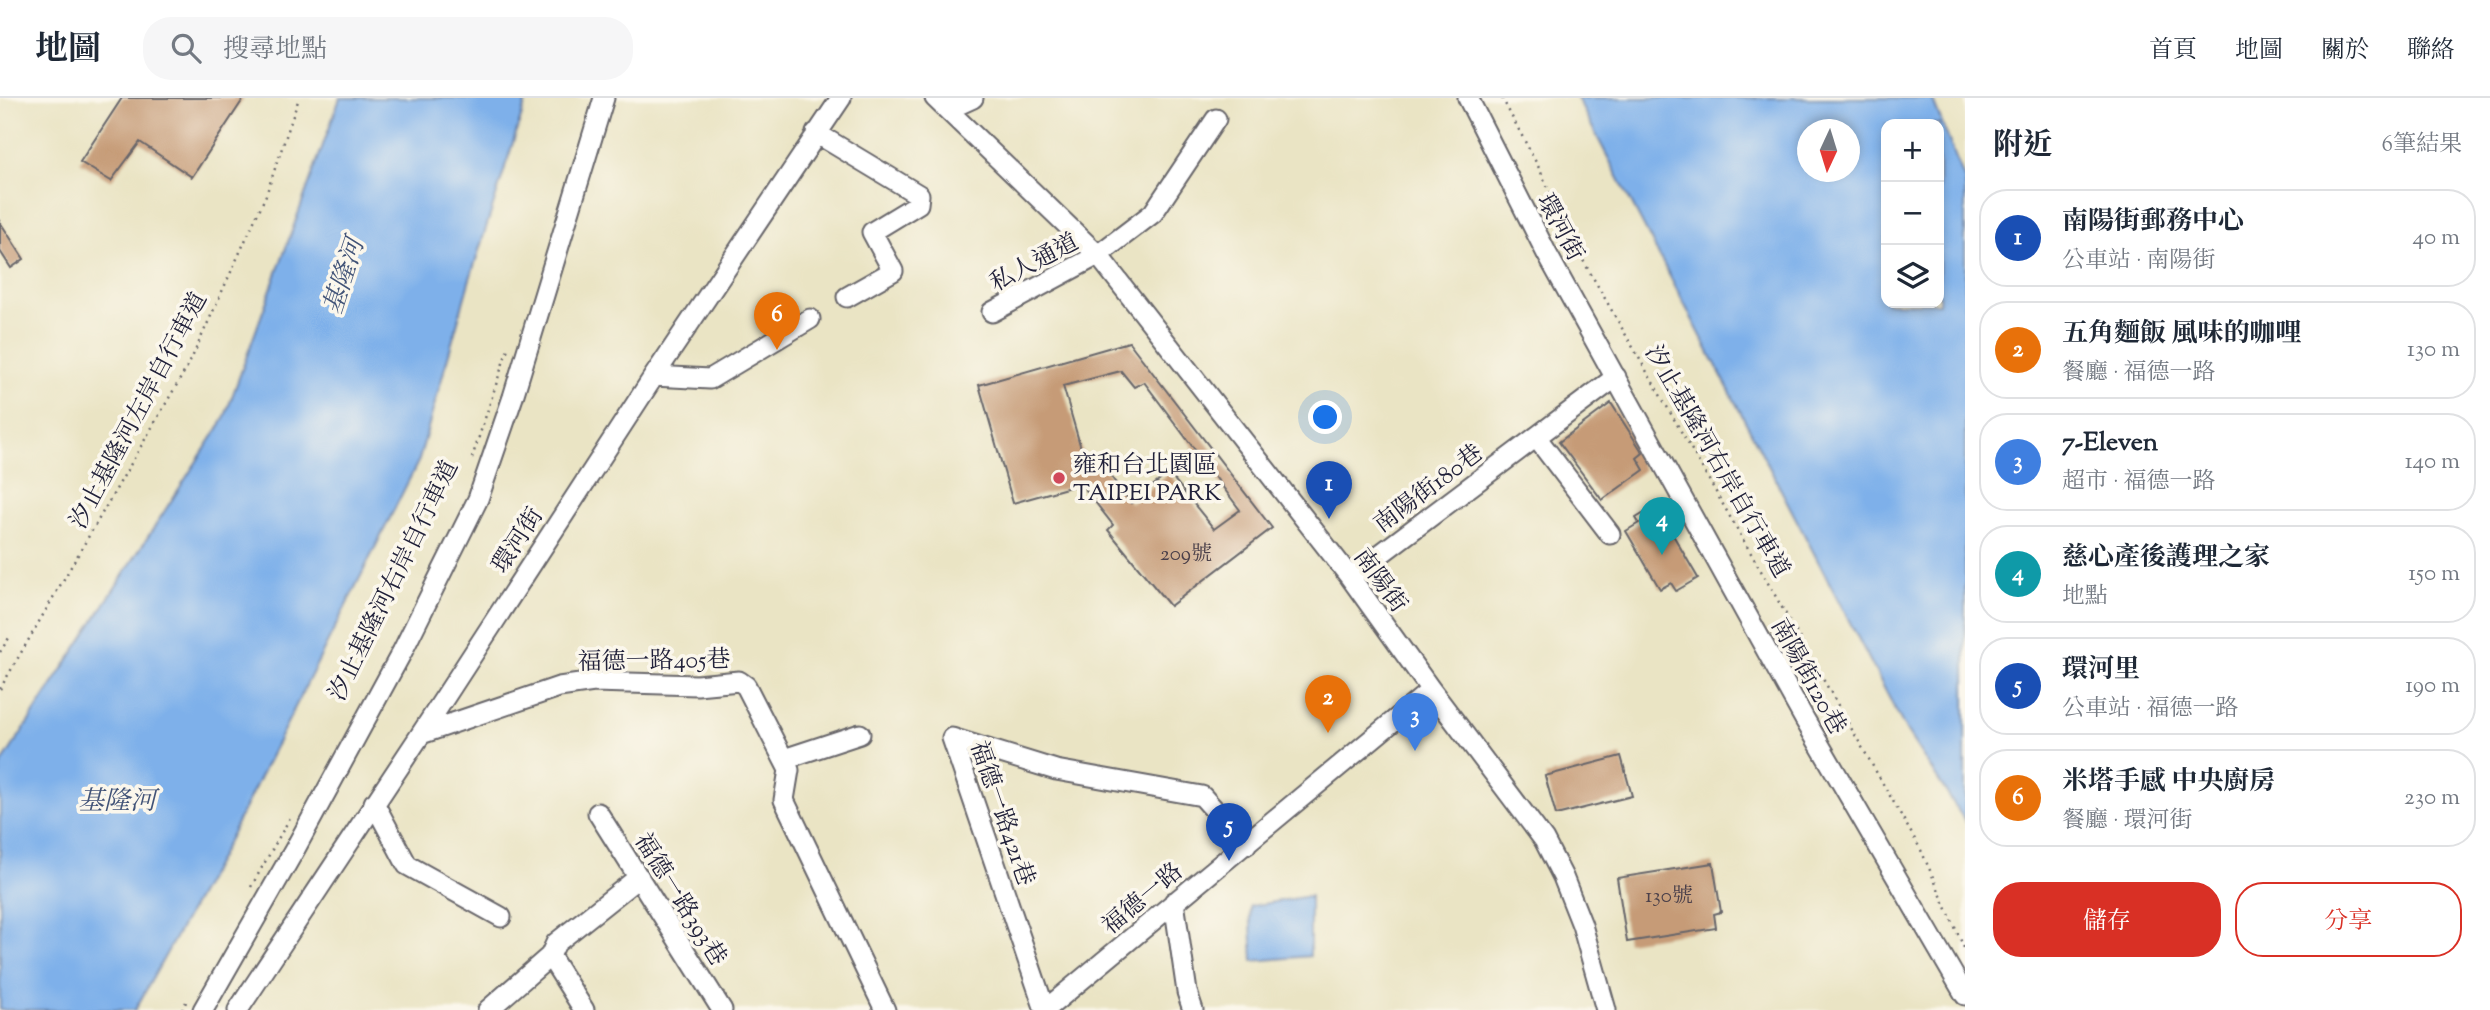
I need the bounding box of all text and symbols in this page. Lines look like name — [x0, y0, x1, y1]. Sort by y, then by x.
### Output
search box — [143, 17, 633, 80]
text: 地圖 — [35, 27, 101, 75]
icon: search — [167, 29, 205, 67]
text: 搜尋地點 — [223, 32, 327, 69]
text: 首頁 — [2149, 34, 2197, 68]
text: 地圖 — [2235, 34, 2283, 68]
text: 關於 — [2321, 34, 2369, 68]
text: 聯絡 — [2407, 34, 2455, 68]
north arrow — [1797, 119, 1860, 182]
map controls — [1881, 119, 1944, 308]
button: + — [1881, 119, 1944, 182]
text: 附近 — [1993, 125, 2053, 168]
text: 6筆結果 — [2382, 129, 2462, 162]
button: − — [1881, 182, 1944, 245]
street label: 環河街 — [1527, 188, 1591, 268]
text: 南陽街郵務中心 — [2062, 204, 2244, 241]
text: 1 — [2014, 222, 2022, 255]
text: 40 m — [2413, 222, 2460, 255]
street label: 私人通道 — [985, 226, 1085, 301]
water label: 基隆河 — [316, 230, 376, 320]
button: layers — [1881, 245, 1944, 308]
text: 公車站 · 南陽街 — [2062, 245, 2216, 278]
street label: 汐止基隆河左岸自行車道 — [63, 286, 217, 535]
pin: 6 — [754, 292, 800, 350]
text: 五角麵飯 風味的咖哩 — [2062, 316, 2302, 353]
text: 2 — [2013, 334, 2023, 367]
text: 130 m — [2407, 334, 2460, 367]
street label: 汐止基隆河右岸自行車道 — [1636, 339, 1797, 585]
text: 餐廳 · 福德一路 — [2062, 357, 2216, 390]
your location — [1308, 400, 1342, 434]
text: 7-Eleven — [2062, 425, 2158, 462]
street label: 南陽街180巷 — [1368, 437, 1491, 542]
text: 3 — [2013, 446, 2023, 479]
text: 140 m — [2405, 446, 2460, 479]
place label: 雍和台北園區 TAIPEI PARK — [1073, 449, 1222, 511]
street label: 汐止基隆河右岸自行車道 — [322, 455, 468, 707]
pin: 1 — [1306, 461, 1352, 519]
text: 超市 · 福德一路 — [2062, 466, 2216, 499]
marker: 雍和台北園區 TAIPEI PARK — [1051, 470, 1067, 486]
pin: 4 — [1639, 497, 1685, 555]
street label: 環河街 — [485, 502, 553, 581]
house number: 209號 — [1160, 540, 1212, 570]
text: 慈心產後護理之家 — [2062, 540, 2270, 577]
street label: 南陽街 — [1344, 542, 1414, 620]
text: 4 — [2012, 558, 2024, 591]
text: 150 m — [2408, 558, 2460, 591]
text: 地點 — [2062, 581, 2108, 614]
street label: 南陽街120巷 — [1761, 613, 1853, 741]
street label: 福德一路405巷 — [577, 644, 731, 680]
text: 環河里 — [2062, 652, 2140, 689]
text: 5 — [2014, 670, 2022, 703]
text: 190 m — [2405, 670, 2460, 703]
pin: 2 — [1305, 675, 1351, 733]
pin: 3 — [1392, 693, 1438, 751]
text: 公車站 · 福德一路 — [2062, 693, 2239, 726]
street label: 福德一路421巷 — [960, 736, 1042, 891]
text: 米塔手感 中央廚房 — [2062, 764, 2276, 801]
text: 6 — [2012, 782, 2024, 815]
text: 230 m — [2404, 782, 2460, 815]
water label: 基隆河 — [78, 784, 160, 821]
pin: 5 — [1206, 803, 1252, 861]
text: 餐廳 · 環河街 — [2062, 805, 2193, 838]
street label: 福德一路393巷 — [625, 827, 734, 973]
street label: 福德一路 — [1096, 856, 1191, 943]
house number: 130號 — [1645, 882, 1693, 912]
button: 儲存 — [1993, 882, 2221, 957]
button: 分享 — [2235, 882, 2462, 957]

